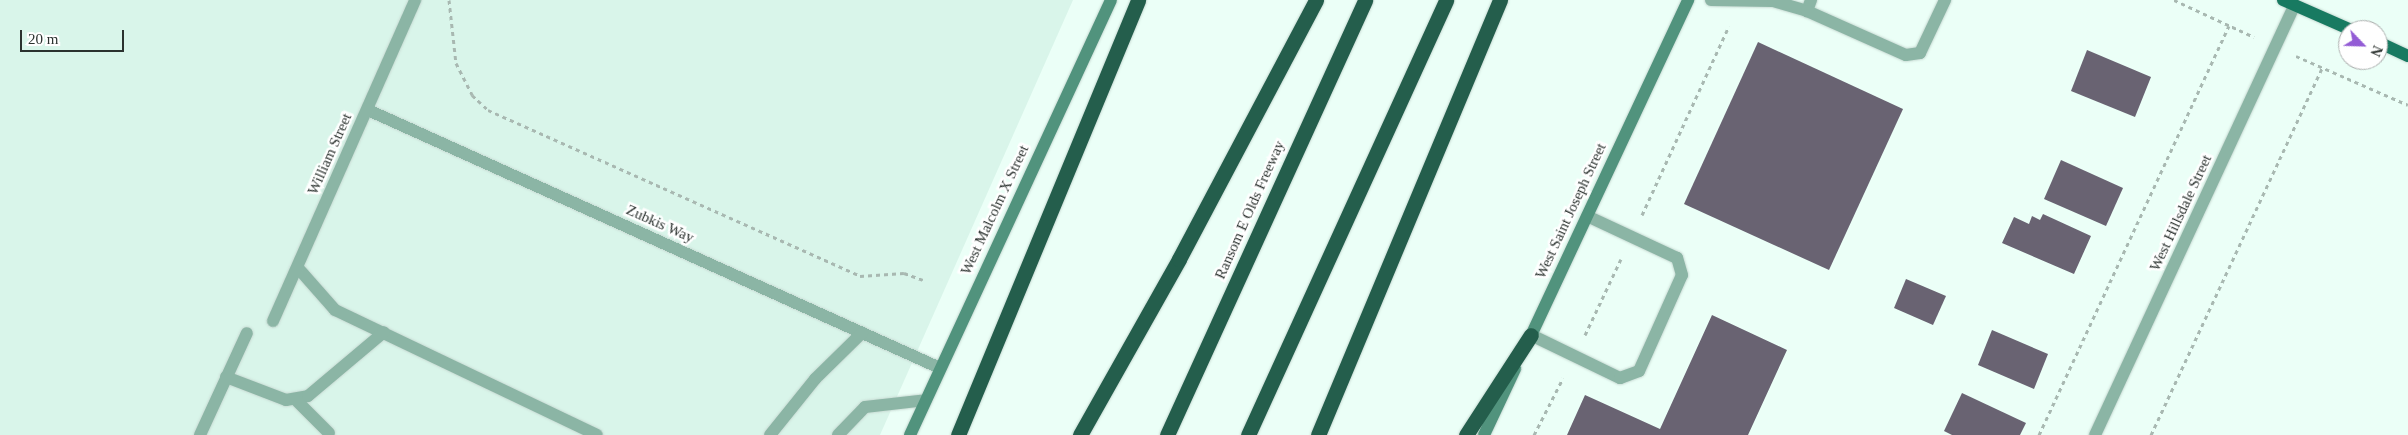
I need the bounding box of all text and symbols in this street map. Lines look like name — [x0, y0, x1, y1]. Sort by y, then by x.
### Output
scale bar — [22, 20, 126, 52]
north arrow — [2338, 20, 2388, 70]
text: 20 m — [28, 31, 58, 47]
text: N — [2367, 43, 2385, 59]
street label: William Street — [304, 110, 356, 198]
street label: Ransom E Olds Freeway — [1211, 138, 1289, 282]
street label: West Saint Joseph Street — [1532, 140, 1610, 282]
street label: West Malcolm X Street — [957, 142, 1033, 278]
street label: West Hillsdale Street — [2146, 152, 2216, 274]
street label: Zubkis Way — [623, 201, 697, 247]

